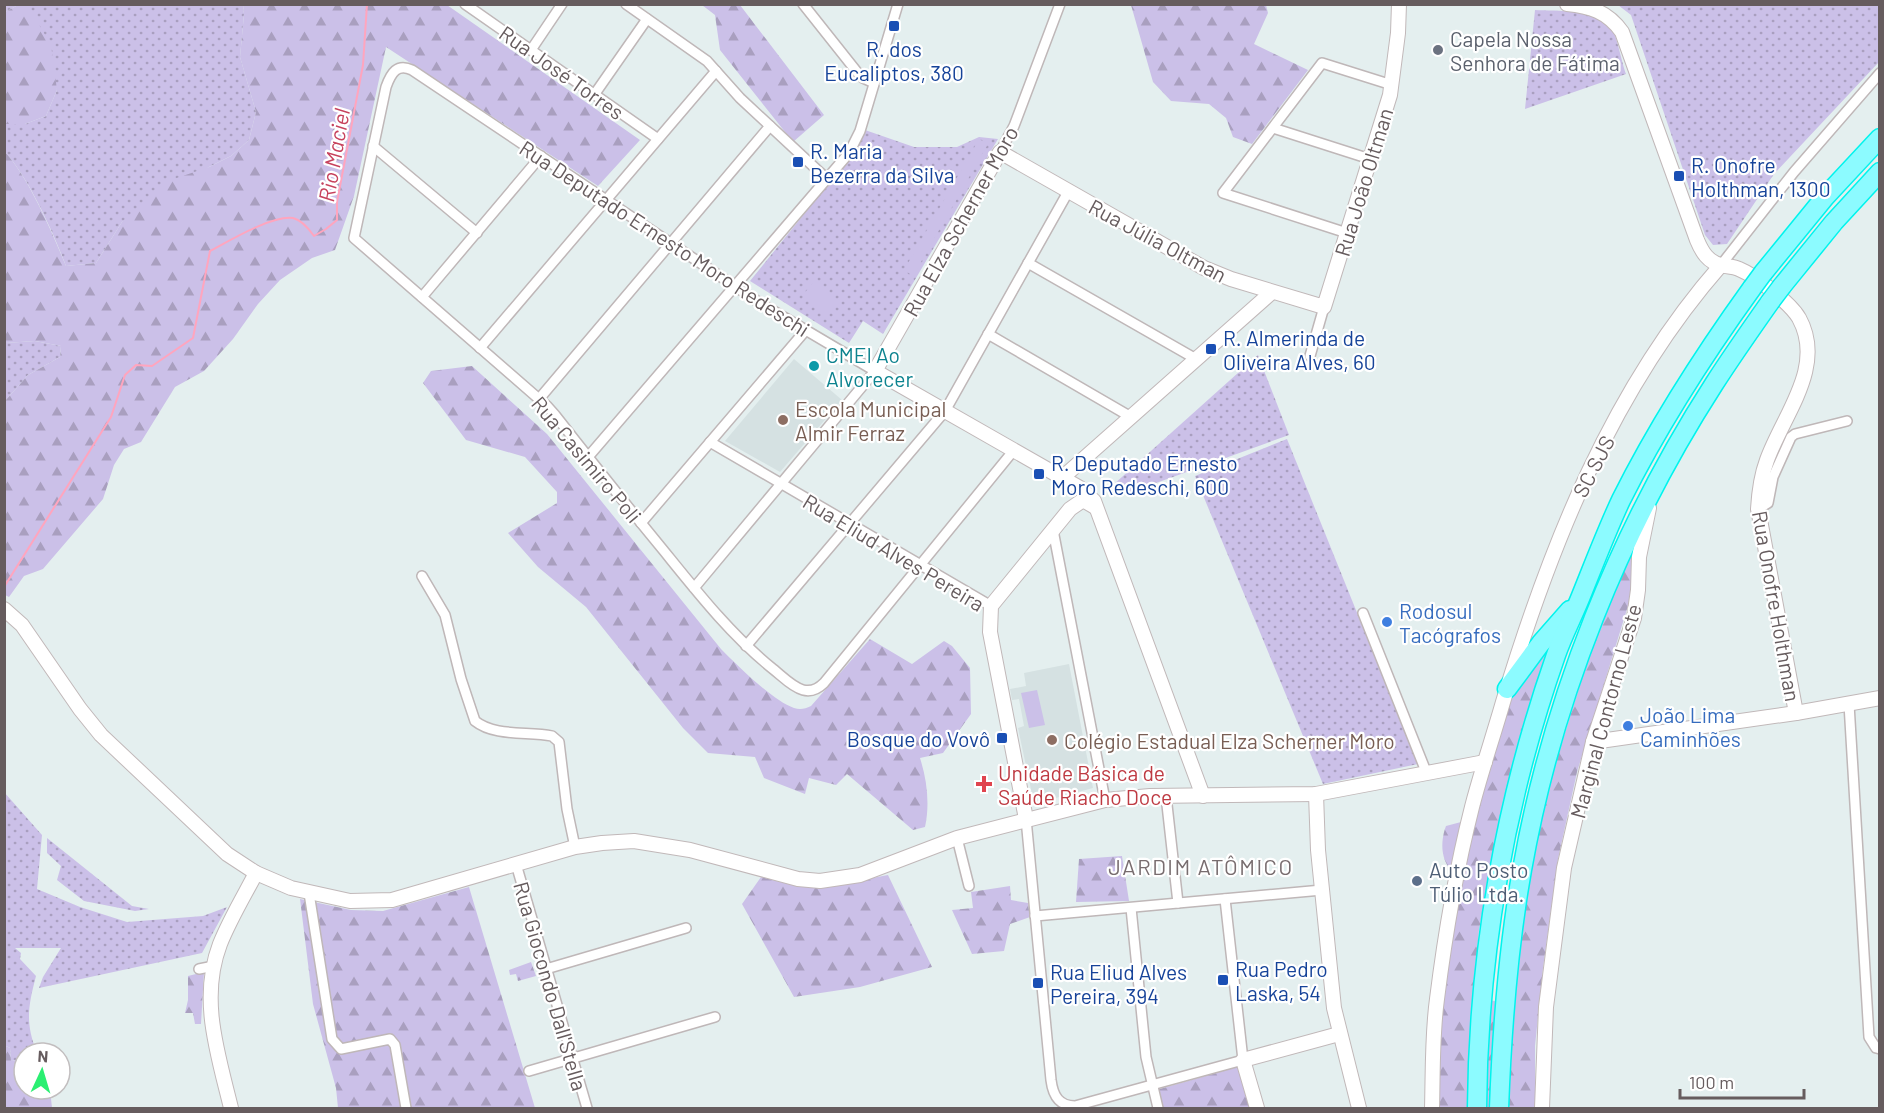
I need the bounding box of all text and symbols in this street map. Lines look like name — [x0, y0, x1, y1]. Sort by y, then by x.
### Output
marker: R. dos Eucaliptos, 380 — [887, 19, 901, 33]
street label: Rua José Torres — [495, 20, 629, 124]
place label: Capela Nossa Senhora de Fátima — [1450, 26, 1620, 75]
place label: R. dos Eucaliptos, 380 — [824, 36, 964, 85]
marker: Capela Nossa Senhora de Fátima — [1431, 43, 1445, 57]
street label: Rua João Oltman — [1329, 105, 1397, 259]
water label: Rio Maciel — [312, 106, 354, 204]
street label: Rua Elza Scherner Moro — [897, 121, 1023, 321]
street label: Rua Deputado Ernesto Moro Redeschi — [515, 135, 815, 341]
place label: R. Maria Bezerra da Silva — [810, 138, 954, 187]
place label: R. Onofre Holthman, 1300 — [1691, 152, 1831, 201]
marker: R. Maria Bezerra da Silva — [791, 155, 805, 169]
marker: R. Onofre Holthman, 1300 — [1672, 169, 1686, 183]
street label: Rua Júlia Oltman — [1085, 193, 1231, 287]
place label: R. Almerinda de Oliveira Alves, 60 — [1223, 325, 1376, 374]
place label: CMEI Ao Alvorecer — [826, 342, 913, 391]
marker: R. Almerinda de Oliveira Alves, 60 — [1204, 342, 1218, 356]
marker: CMEI Ao Alvorecer — [807, 359, 821, 373]
street label: Rua Casimiro Poli — [527, 391, 647, 527]
place label: Escola Municipal Almir Ferraz — [795, 396, 946, 445]
marker: Escola Municipal Almir Ferraz — [776, 413, 790, 427]
street label: SC SJS — [1567, 431, 1619, 501]
place label: R. Deputado Ernesto Moro Redeschi, 600 — [1051, 450, 1238, 499]
marker: R. Deputado Ernesto Moro Redeschi, 600 — [1032, 467, 1046, 481]
street label: Rua Eliud Alves Pereira — [799, 488, 989, 616]
street label: Rua Onofre Holthman — [1748, 509, 1806, 703]
place label: Rodosul Tacógrafos — [1399, 598, 1501, 647]
street label: Marginal Contorno Leste — [1564, 601, 1646, 821]
marker: Rodosul Tacógrafos — [1380, 615, 1394, 629]
place label: João Lima Caminhões — [1640, 702, 1741, 751]
marker: João Lima Caminhões — [1621, 719, 1635, 733]
place label: Bosque do Vovô — [847, 726, 990, 751]
place label: Colégio Estadual Elza Scherner Moro — [1064, 728, 1395, 753]
marker: Bosque do Vovô — [995, 731, 1009, 745]
marker: Colégio Estadual Elza Scherner Moro — [1045, 733, 1059, 747]
place label: Unidade Básica de Saúde Riacho Doce — [998, 760, 1172, 809]
marker: Unidade Básica de Saúde Riacho Doce — [975, 775, 993, 793]
district label: JARDIM ATÔMICO — [1108, 853, 1294, 879]
place label: Auto Posto Túlio Ltda. — [1429, 857, 1528, 906]
marker: Auto Posto Túlio Ltda. — [1410, 874, 1424, 888]
street label: Rua Giocondo Dall'Stella — [509, 878, 593, 1094]
place label: Rua Pedro Laska, 54 — [1235, 956, 1328, 1005]
place label: Rua Eliud Alves Pereira, 394 — [1050, 959, 1187, 1008]
marker: Rua Pedro Laska, 54 — [1216, 973, 1230, 987]
marker: Rua Eliud Alves Pereira, 394 — [1031, 976, 1045, 990]
north arrow — [12, 1041, 72, 1101]
text: N — [37, 1046, 49, 1065]
scale bar — [1680, 1062, 1804, 1100]
text: 100 m — [1689, 1071, 1734, 1093]

